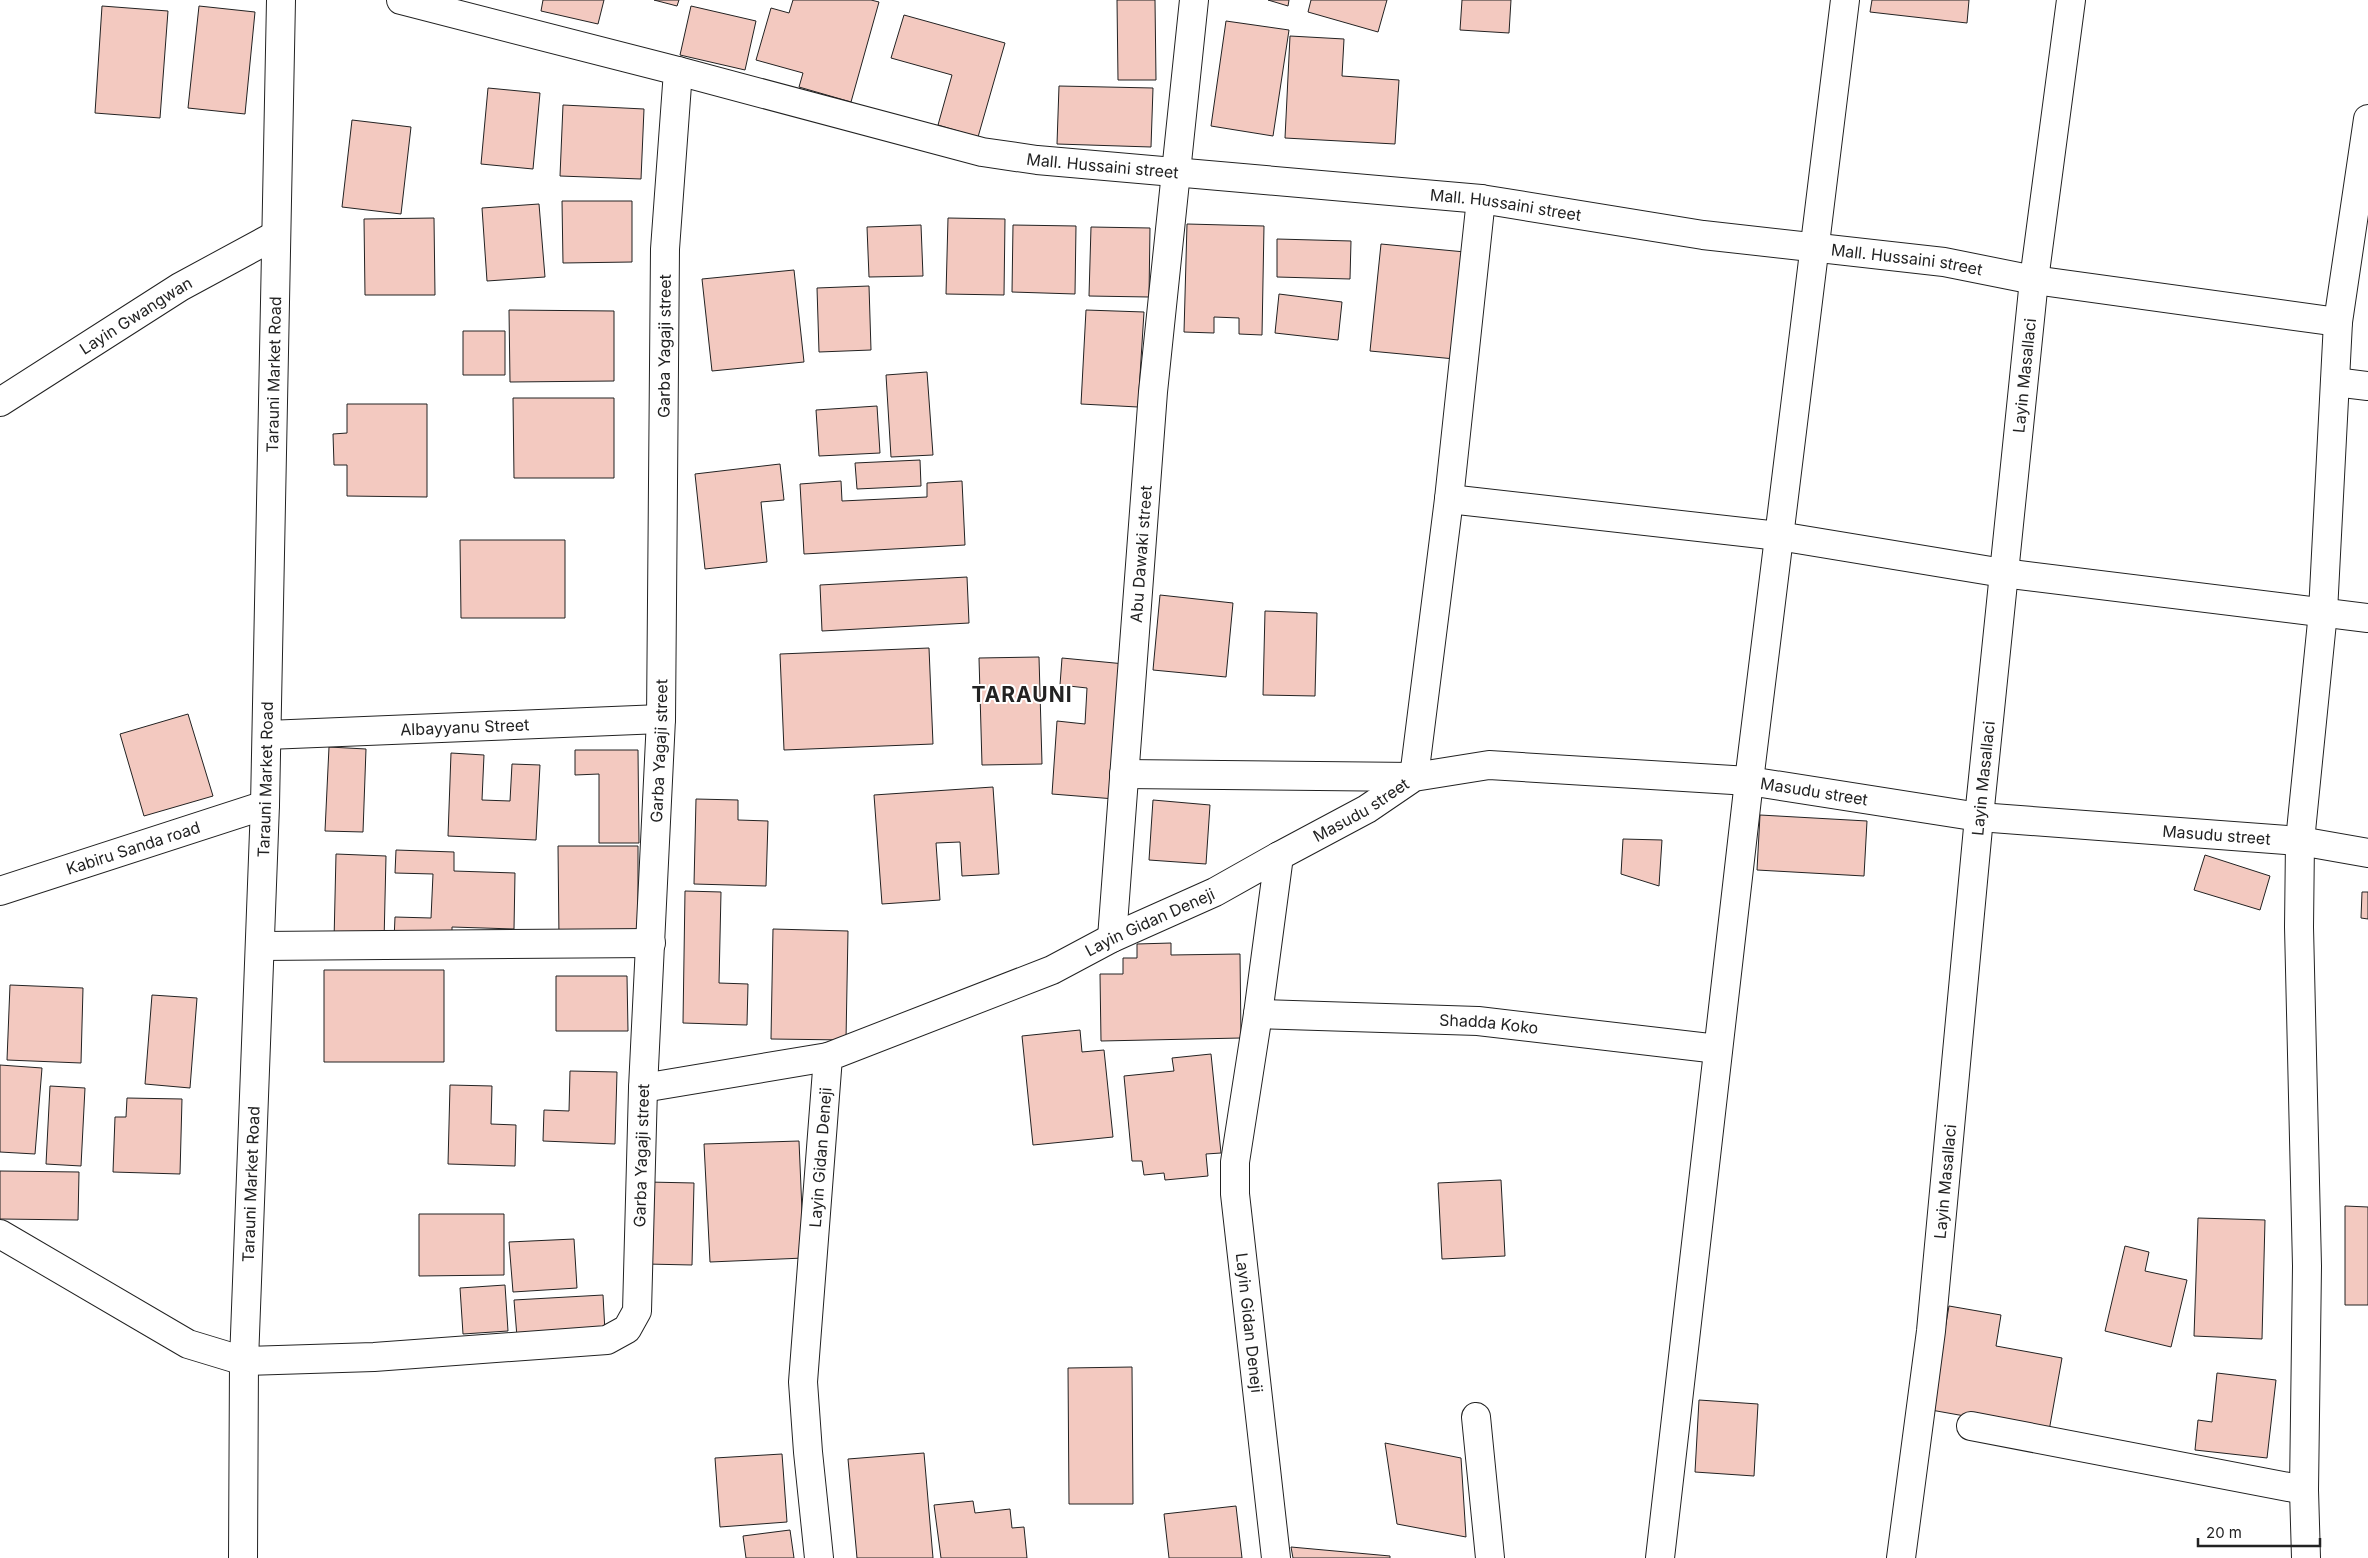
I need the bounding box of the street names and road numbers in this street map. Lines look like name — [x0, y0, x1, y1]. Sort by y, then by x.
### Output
street label: Mall. Hussaini street — [1025, 149, 1179, 182]
street label: Mall. Hussaini street — [1429, 185, 1583, 225]
street label: Mall. Hussaini street — [1830, 239, 1984, 279]
street label: Layin Gwangwan — [76, 272, 195, 359]
street label: Garba Yagaji street — [654, 274, 675, 418]
street label: Tarauni Market Road — [262, 296, 285, 453]
street label: Layin Masallaci — [2008, 317, 2040, 434]
street label: Abu Dawaki street — [1126, 485, 1156, 624]
street label: Garba Yagaji street — [646, 679, 671, 823]
street label: Tarauni Market Road — [253, 701, 277, 858]
street label: Albayyanu Street — [400, 714, 530, 740]
street label: Layin Masallaci — [1967, 720, 1999, 837]
street label: Masudu street — [1309, 773, 1413, 846]
street label: Masudu street — [1759, 773, 1869, 809]
street label: Kabiru Sanda road — [64, 817, 203, 879]
street label: Masudu street — [2162, 821, 2271, 849]
street label: Layin Gidan Deneji — [1081, 883, 1218, 961]
street label: Shadda Koko — [1439, 1010, 1539, 1038]
street label: Garba Yagaji street — [629, 1083, 653, 1228]
street label: Layin Gidan Deneji — [805, 1087, 836, 1228]
street label: Tarauni Market Road — [238, 1106, 264, 1263]
street label: Layin Masallaci — [1930, 1123, 1960, 1240]
street label: Layin Gidan Deneji — [1232, 1252, 1267, 1394]

